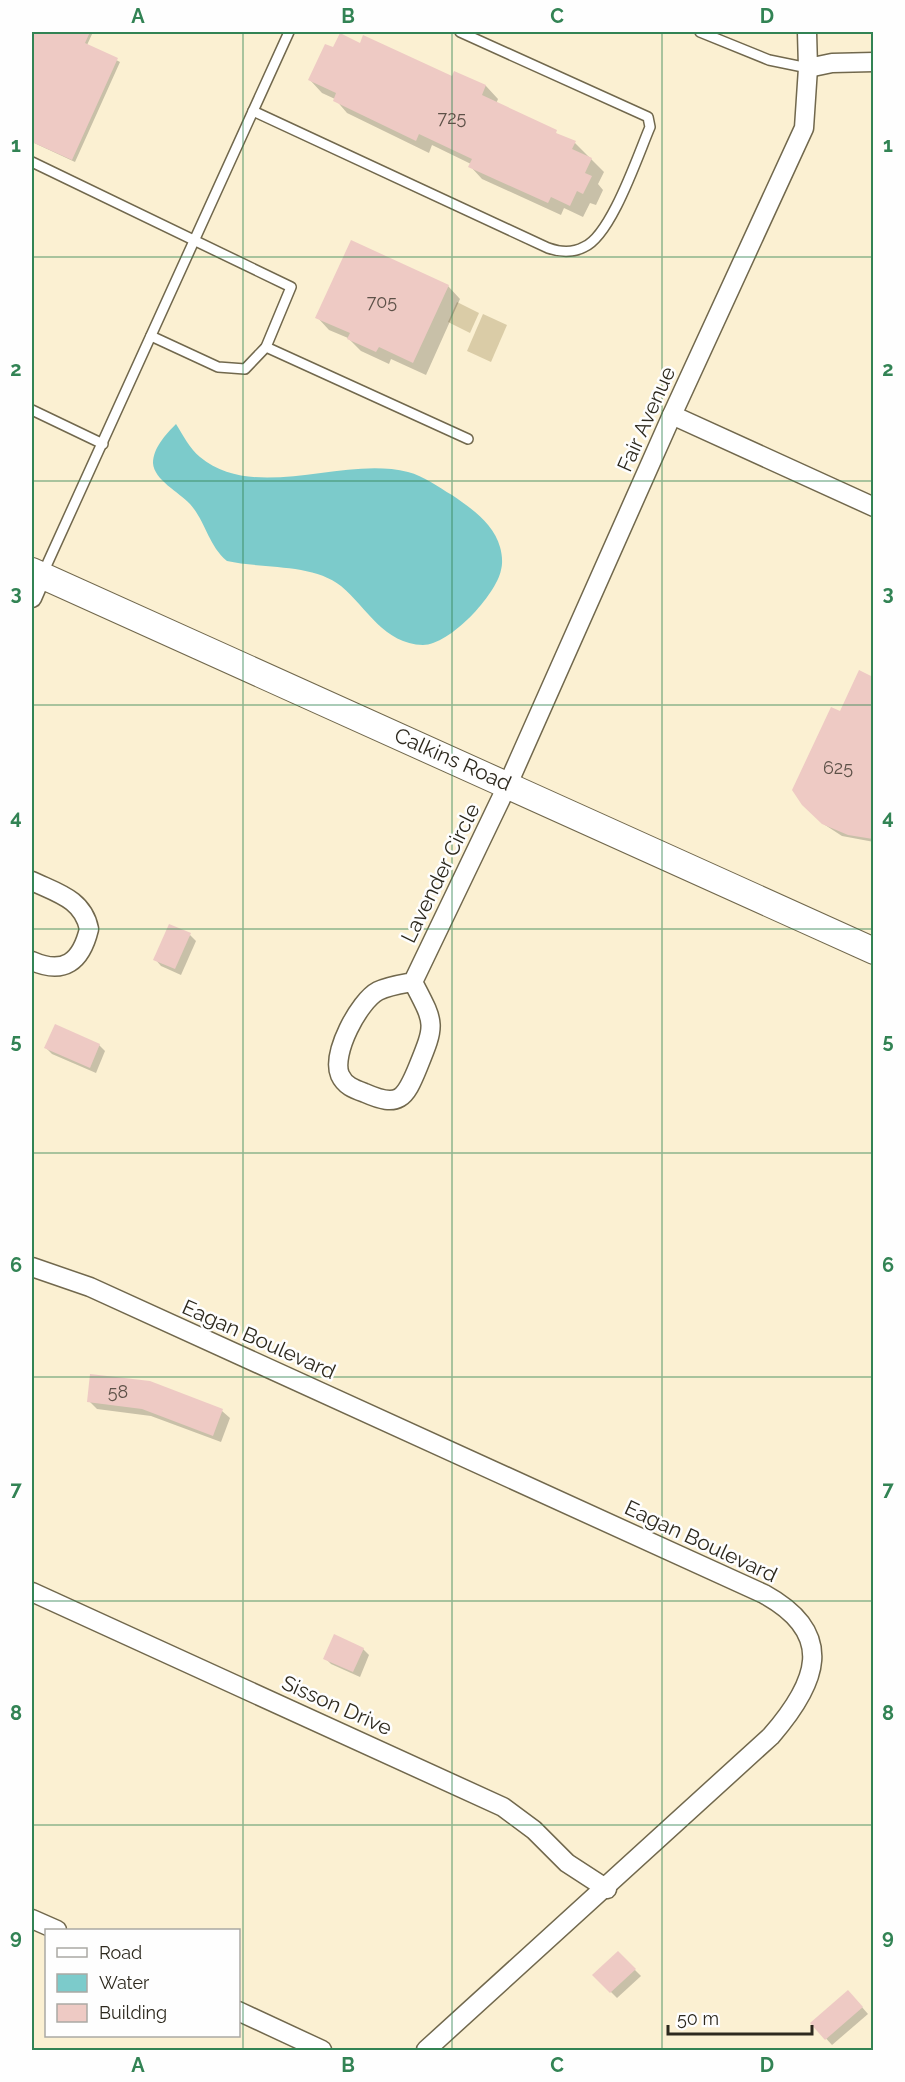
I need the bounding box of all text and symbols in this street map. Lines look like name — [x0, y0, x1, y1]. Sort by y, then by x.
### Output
text: A — [131, 4, 145, 28]
text: B — [341, 4, 355, 28]
text: C — [550, 4, 564, 28]
text: D — [760, 4, 774, 28]
house number: 725 — [438, 107, 467, 128]
text: 1 — [11, 133, 21, 157]
text: 1 — [883, 133, 893, 157]
house number: 705 — [367, 291, 397, 312]
text: 2 — [10, 357, 22, 381]
text: 2 — [882, 357, 894, 381]
street label: Fair Avenue — [612, 363, 680, 475]
text: 3 — [10, 581, 22, 605]
text: 3 — [882, 581, 894, 605]
street label: Calkins Road — [391, 722, 515, 796]
house number: 625 — [823, 757, 853, 778]
street label: Lavender Circle — [395, 799, 485, 947]
text: 4 — [10, 805, 22, 829]
text: 4 — [882, 805, 894, 829]
text: 5 — [10, 1029, 22, 1053]
text: 5 — [882, 1029, 894, 1053]
text: 6 — [10, 1253, 22, 1277]
text: 6 — [882, 1253, 894, 1277]
street label: Eagan Boulevard — [178, 1294, 340, 1384]
house number: 58 — [108, 1381, 128, 1402]
text: 7 — [10, 1477, 22, 1501]
text: 7 — [882, 1477, 894, 1501]
street label: Eagan Boulevard — [621, 1495, 781, 1587]
street label: Sisson Drive — [278, 1670, 396, 1740]
text: 8 — [10, 1701, 22, 1725]
text: 8 — [882, 1701, 894, 1725]
text: 9 — [10, 1925, 22, 1949]
text: 9 — [882, 1925, 894, 1949]
legend — [45, 1929, 240, 2037]
text: Road — [99, 1942, 142, 1963]
text: Water — [99, 1972, 150, 1993]
scale bar — [668, 1998, 812, 2036]
text: Building — [99, 2002, 167, 2023]
text: 50 m — [677, 2008, 719, 2029]
text: A — [131, 2053, 145, 2077]
text: B — [341, 2053, 355, 2077]
text: C — [550, 2053, 564, 2077]
text: D — [760, 2053, 774, 2077]

